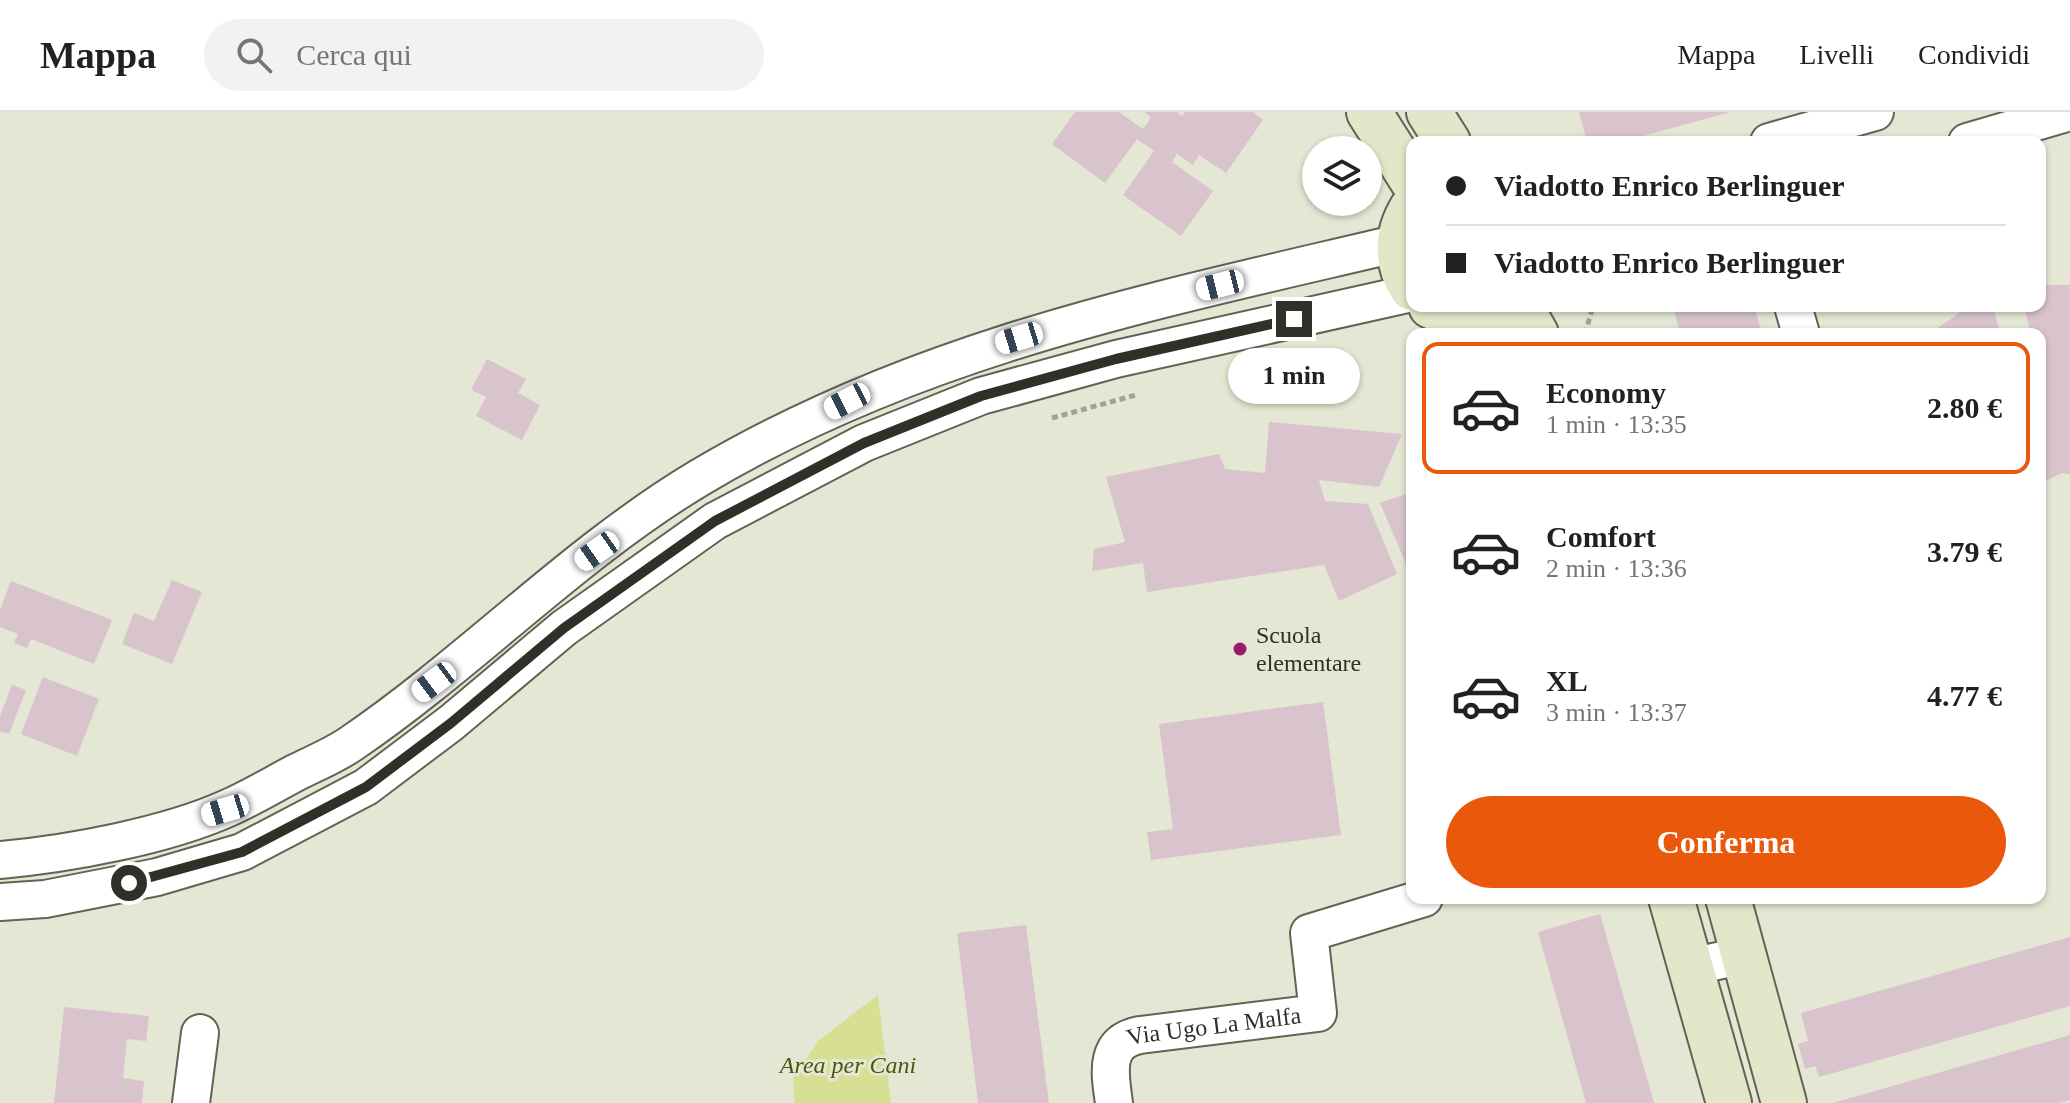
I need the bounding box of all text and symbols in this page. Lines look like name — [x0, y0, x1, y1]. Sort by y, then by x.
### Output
search box — [204, 19, 764, 91]
icon: search — [232, 33, 276, 77]
text: Mappa — [40, 34, 156, 76]
text: Cerca qui — [296, 38, 412, 71]
text: Mappa — [1678, 39, 1755, 70]
text: Livelli — [1799, 39, 1874, 70]
text: Condividi — [1918, 39, 2030, 70]
map controls — [1302, 136, 1382, 216]
button: layers — [1302, 136, 1382, 216]
text: Viadotto Enrico Berlinguer — [1494, 169, 1845, 202]
text: Viadotto Enrico Berlinguer — [1494, 246, 1845, 279]
car — [1194, 268, 1246, 302]
route end — [1276, 301, 1312, 337]
car — [993, 320, 1045, 356]
callout: 1 min — [1228, 347, 1360, 403]
text: 1 min — [1263, 361, 1325, 390]
icon: car — [1450, 372, 1522, 444]
text: Economy — [1546, 376, 1666, 409]
car — [820, 379, 874, 423]
text: 2.80 € — [1927, 391, 2002, 424]
text: 1 min · 13:35 — [1546, 410, 1687, 439]
icon: car — [1450, 516, 1522, 588]
text: Comfort — [1546, 520, 1656, 553]
car — [570, 527, 624, 575]
text: 3.79 € — [1927, 535, 2002, 568]
text: 2 min · 13:36 — [1546, 554, 1687, 583]
place label: Scuola elementare — [1256, 622, 1361, 676]
marker: Scuola elementare — [1231, 640, 1249, 658]
car — [408, 658, 460, 706]
icon: car — [1450, 660, 1522, 732]
text: XL — [1546, 664, 1588, 697]
text: 4.77 € — [1927, 679, 2002, 712]
text: 3 min · 13:37 — [1546, 698, 1687, 727]
car — [199, 792, 251, 828]
button: Conferma — [1446, 796, 2006, 888]
route start — [111, 865, 147, 901]
street label: Via Ugo La Malfa — [1124, 1002, 1303, 1051]
park label: Area per Cani — [778, 1052, 916, 1078]

